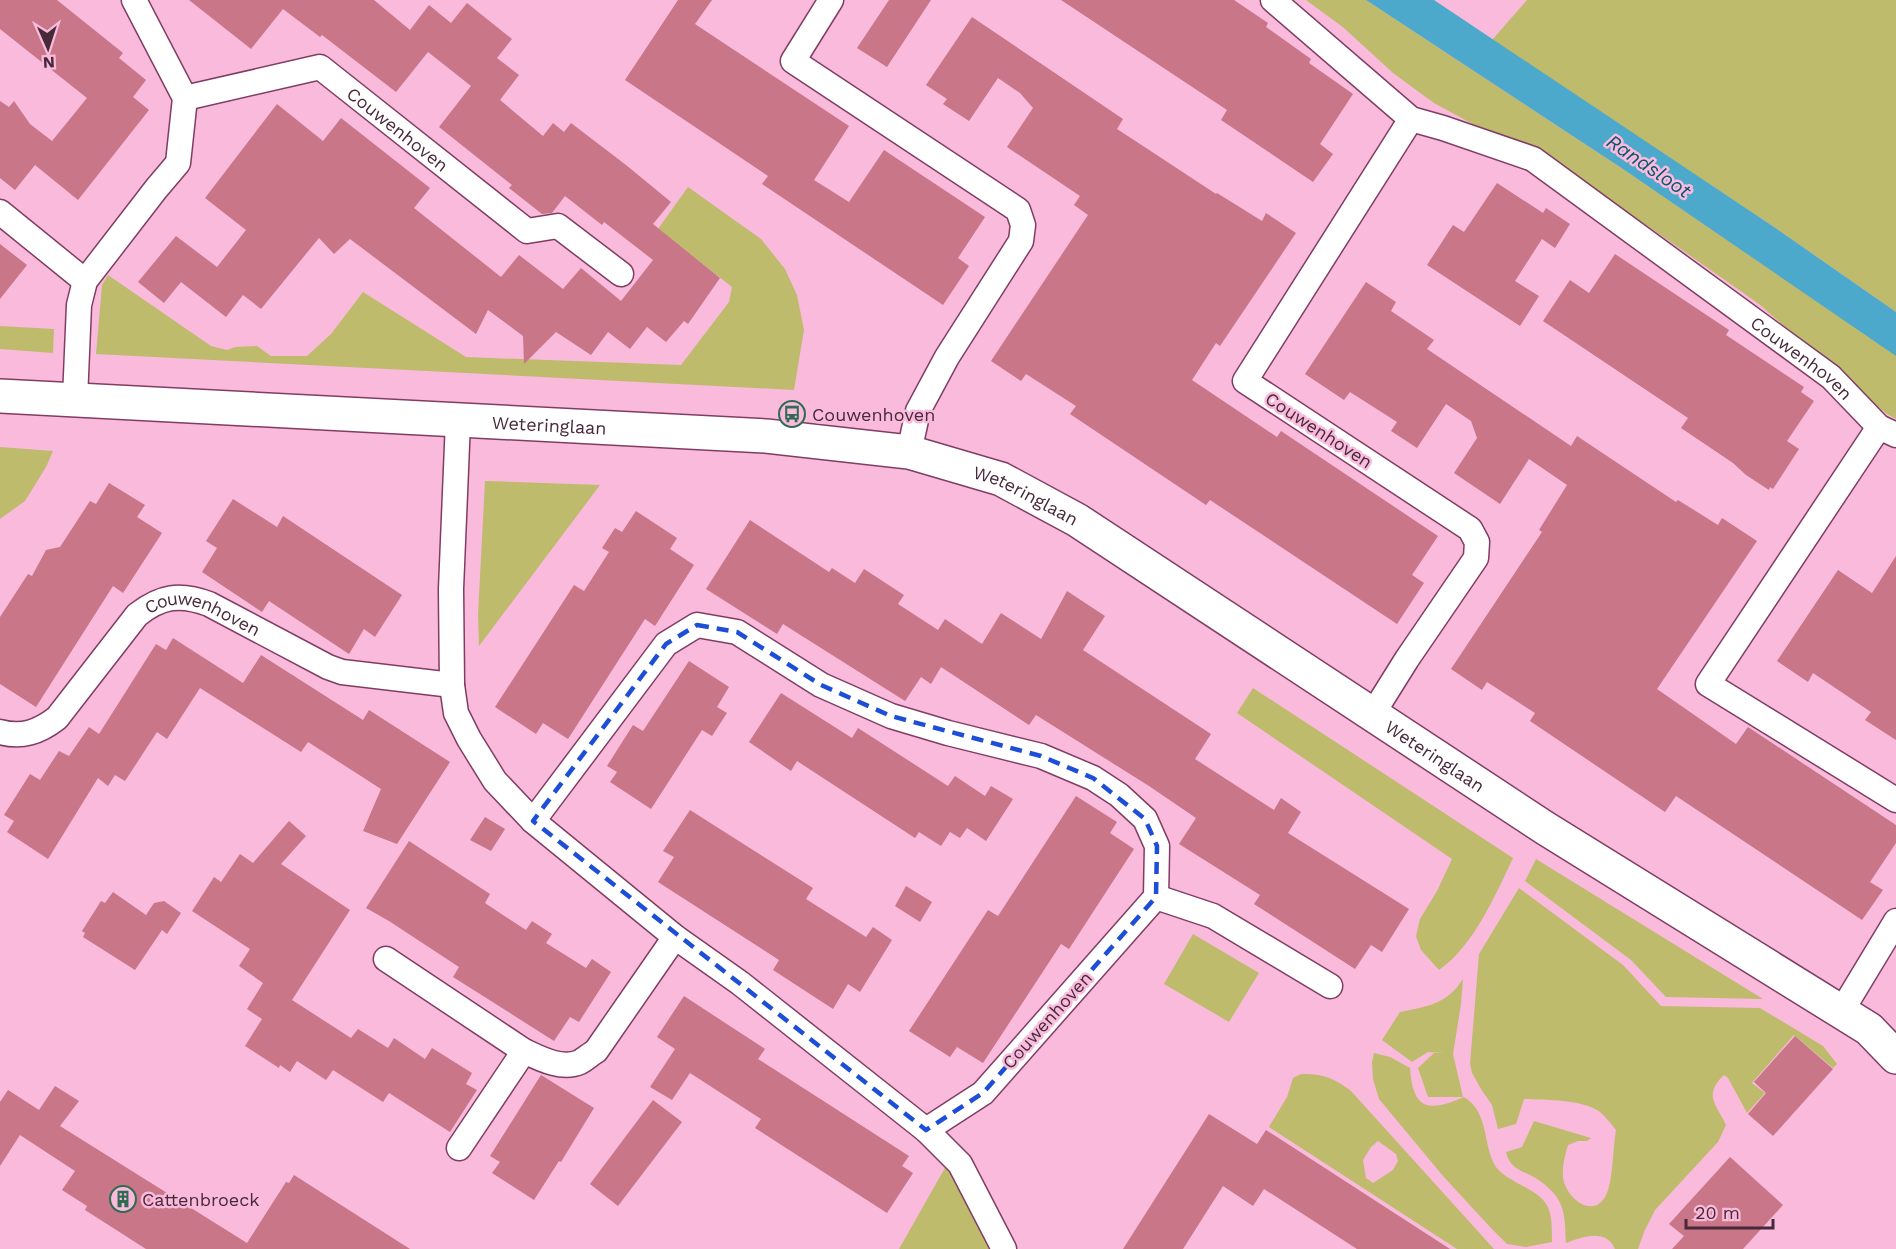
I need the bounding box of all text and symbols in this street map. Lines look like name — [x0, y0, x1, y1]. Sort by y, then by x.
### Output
north arrow — [18, 18, 78, 78]
text: N — [42, 53, 55, 72]
street label: Couwenhoven — [343, 82, 453, 175]
water label: Randsloot — [1602, 129, 1697, 203]
street label: Couwenhoven — [1747, 311, 1857, 404]
street label: Couwenhoven — [1262, 388, 1376, 472]
bus stop icon: Couwenhoven — [777, 399, 807, 429]
place label: Couwenhoven — [812, 404, 935, 425]
street label: Weteringlaan — [491, 411, 607, 438]
street label: Weteringlaan — [971, 461, 1082, 529]
street label: Couwenhoven — [140, 587, 264, 640]
street label: Weteringlaan — [1382, 715, 1489, 796]
street label: Couwenhoven — [998, 967, 1096, 1073]
building icon: Cattenbroeck — [108, 1184, 138, 1214]
place label: Cattenbroeck — [142, 1189, 259, 1210]
scale bar — [1686, 1192, 1773, 1230]
text: 20 m — [1695, 1202, 1740, 1223]

